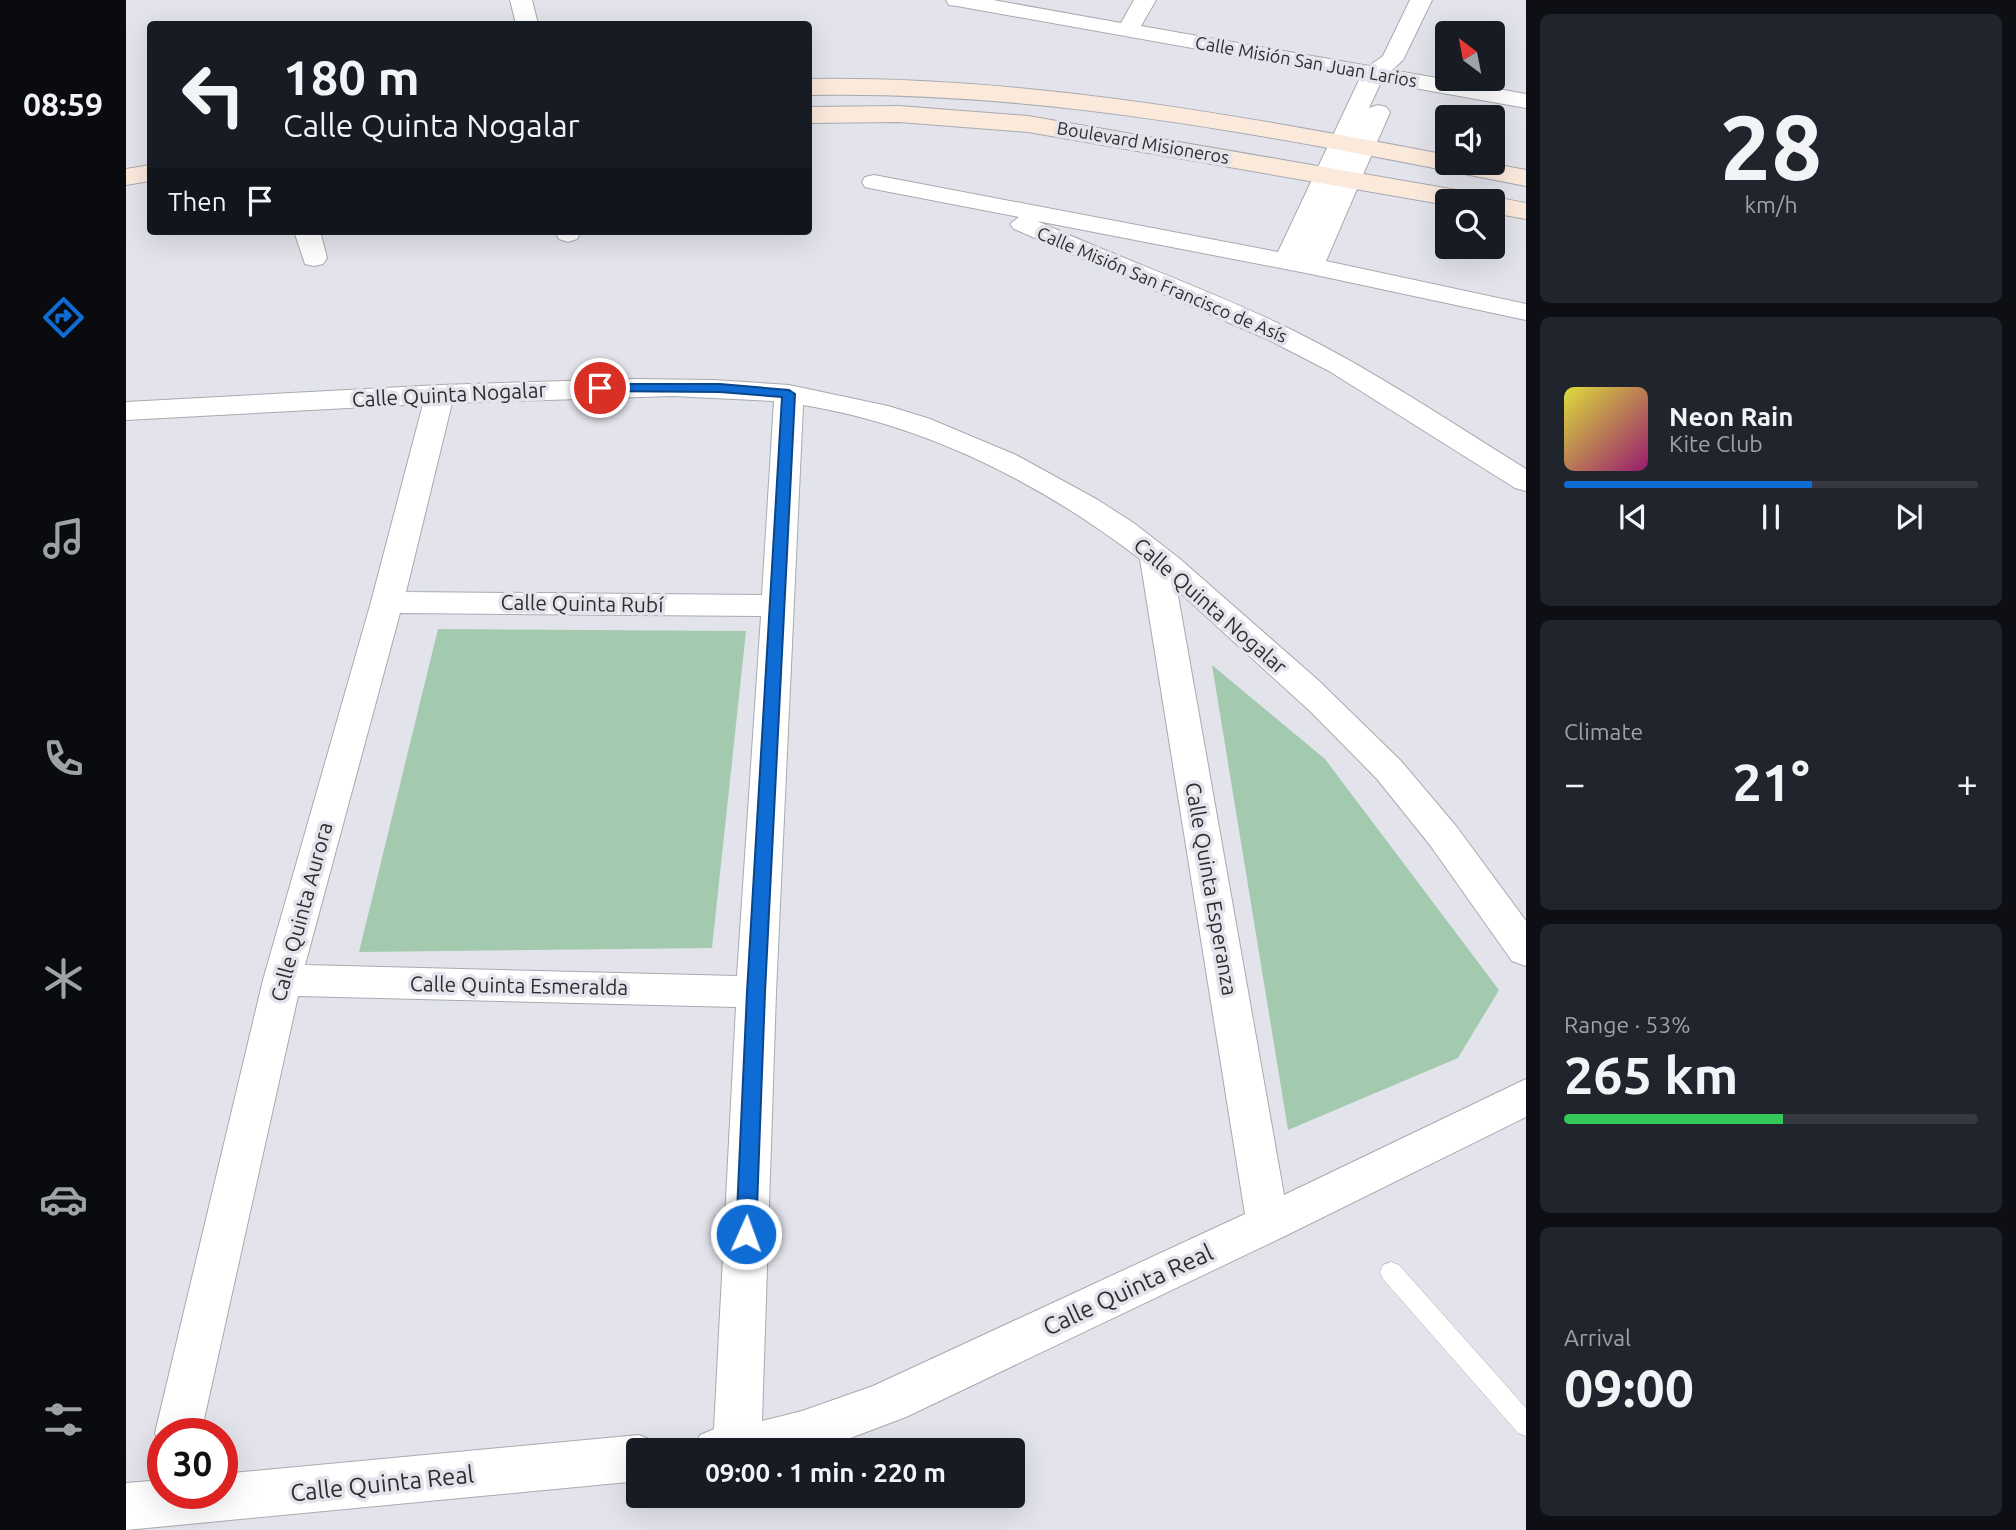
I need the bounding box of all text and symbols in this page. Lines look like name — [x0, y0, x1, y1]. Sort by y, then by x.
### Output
north arrow — [1435, 21, 1505, 91]
map controls — [1435, 21, 1505, 259]
street label: Calle Misión San Juan Larios — [1194, 32, 1419, 90]
icon: left — [168, 49, 259, 140]
text: 180 m — [283, 49, 420, 104]
text: 08:59 — [23, 86, 103, 122]
text: 28 — [1720, 95, 1822, 197]
button: sound — [1435, 105, 1505, 175]
text: Calle Quinta Nogalar — [283, 107, 580, 143]
street label: Boulevard Misioneros — [1056, 117, 1231, 167]
icon: arrive — [241, 182, 279, 220]
text: Then — [168, 187, 227, 216]
button: search — [1435, 189, 1505, 259]
text: km/h — [1744, 192, 1798, 217]
street label: Calle Misión San Francisco de Asís — [1034, 222, 1291, 346]
icon: directions — [39, 293, 88, 342]
pin — [570, 358, 630, 418]
icon: arrive — [581, 369, 619, 407]
street label: Calle Quinta Nogalar — [351, 377, 547, 411]
text: Neon Rain — [1669, 402, 1794, 431]
text: Kite Club — [1669, 431, 1763, 456]
icon: previous — [1614, 498, 1652, 536]
icon: pause — [1752, 498, 1790, 536]
icon: next — [1890, 498, 1928, 536]
icon: music — [39, 514, 88, 563]
street label: Calle Quinta Nogalar — [1129, 532, 1292, 678]
street label: Calle Quinta Rubí — [500, 590, 664, 616]
text: Climate — [1564, 719, 1643, 744]
icon: phone — [39, 734, 88, 783]
text: 21° — [1732, 753, 1810, 811]
text: − — [1564, 762, 1585, 804]
text: + — [1957, 762, 1978, 804]
street label: Calle Quinta Esperanza — [1181, 780, 1243, 997]
street label: Calle Quinta Aurora — [266, 819, 337, 1004]
icon: climate — [39, 954, 88, 1003]
street label: Calle Quinta Esmeralda — [410, 971, 628, 999]
text: Range · 53% — [1564, 1012, 1691, 1037]
text: 265 km — [1564, 1046, 1738, 1104]
icon: car — [39, 1175, 88, 1224]
position arrow — [709, 1197, 783, 1271]
street label: Calle Quinta Real — [1039, 1238, 1217, 1341]
text: Arrival — [1564, 1325, 1631, 1350]
text: 09:00 — [1564, 1359, 1694, 1417]
icon: filters — [39, 1395, 88, 1444]
speed limit sign: 30 — [147, 1418, 238, 1509]
text: 09:00 · 1 min · 220 m — [705, 1458, 946, 1487]
street label: Calle Quinta Real — [289, 1460, 475, 1507]

